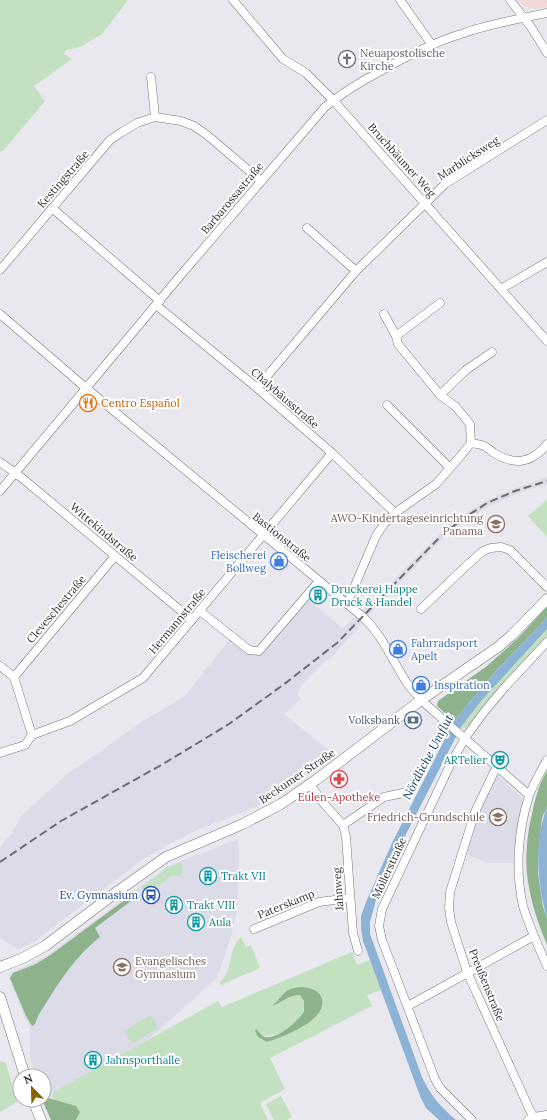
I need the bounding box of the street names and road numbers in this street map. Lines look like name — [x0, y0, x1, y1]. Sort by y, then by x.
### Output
street label: Bruchbäumer Weg — [365, 120, 440, 201]
street label: Marblicksweg — [435, 132, 502, 183]
street label: Kestingstraße — [34, 147, 92, 211]
street label: Barbarossastraße — [198, 159, 266, 237]
street label: Chalybäusstraße — [248, 365, 322, 431]
street label: Wittekindstraße — [67, 500, 141, 564]
street label: Bastionstraße — [250, 509, 314, 565]
street label: Cleveschestraße — [23, 572, 89, 646]
street label: Hermannstraße — [146, 585, 208, 657]
street label: Beckumer Straße — [256, 745, 338, 807]
street label: Möllerstraße — [369, 835, 409, 901]
street label: Jahnweg — [329, 866, 347, 912]
street label: Paterskamp — [255, 886, 317, 922]
street label: Preußenstraße — [466, 947, 508, 1023]

